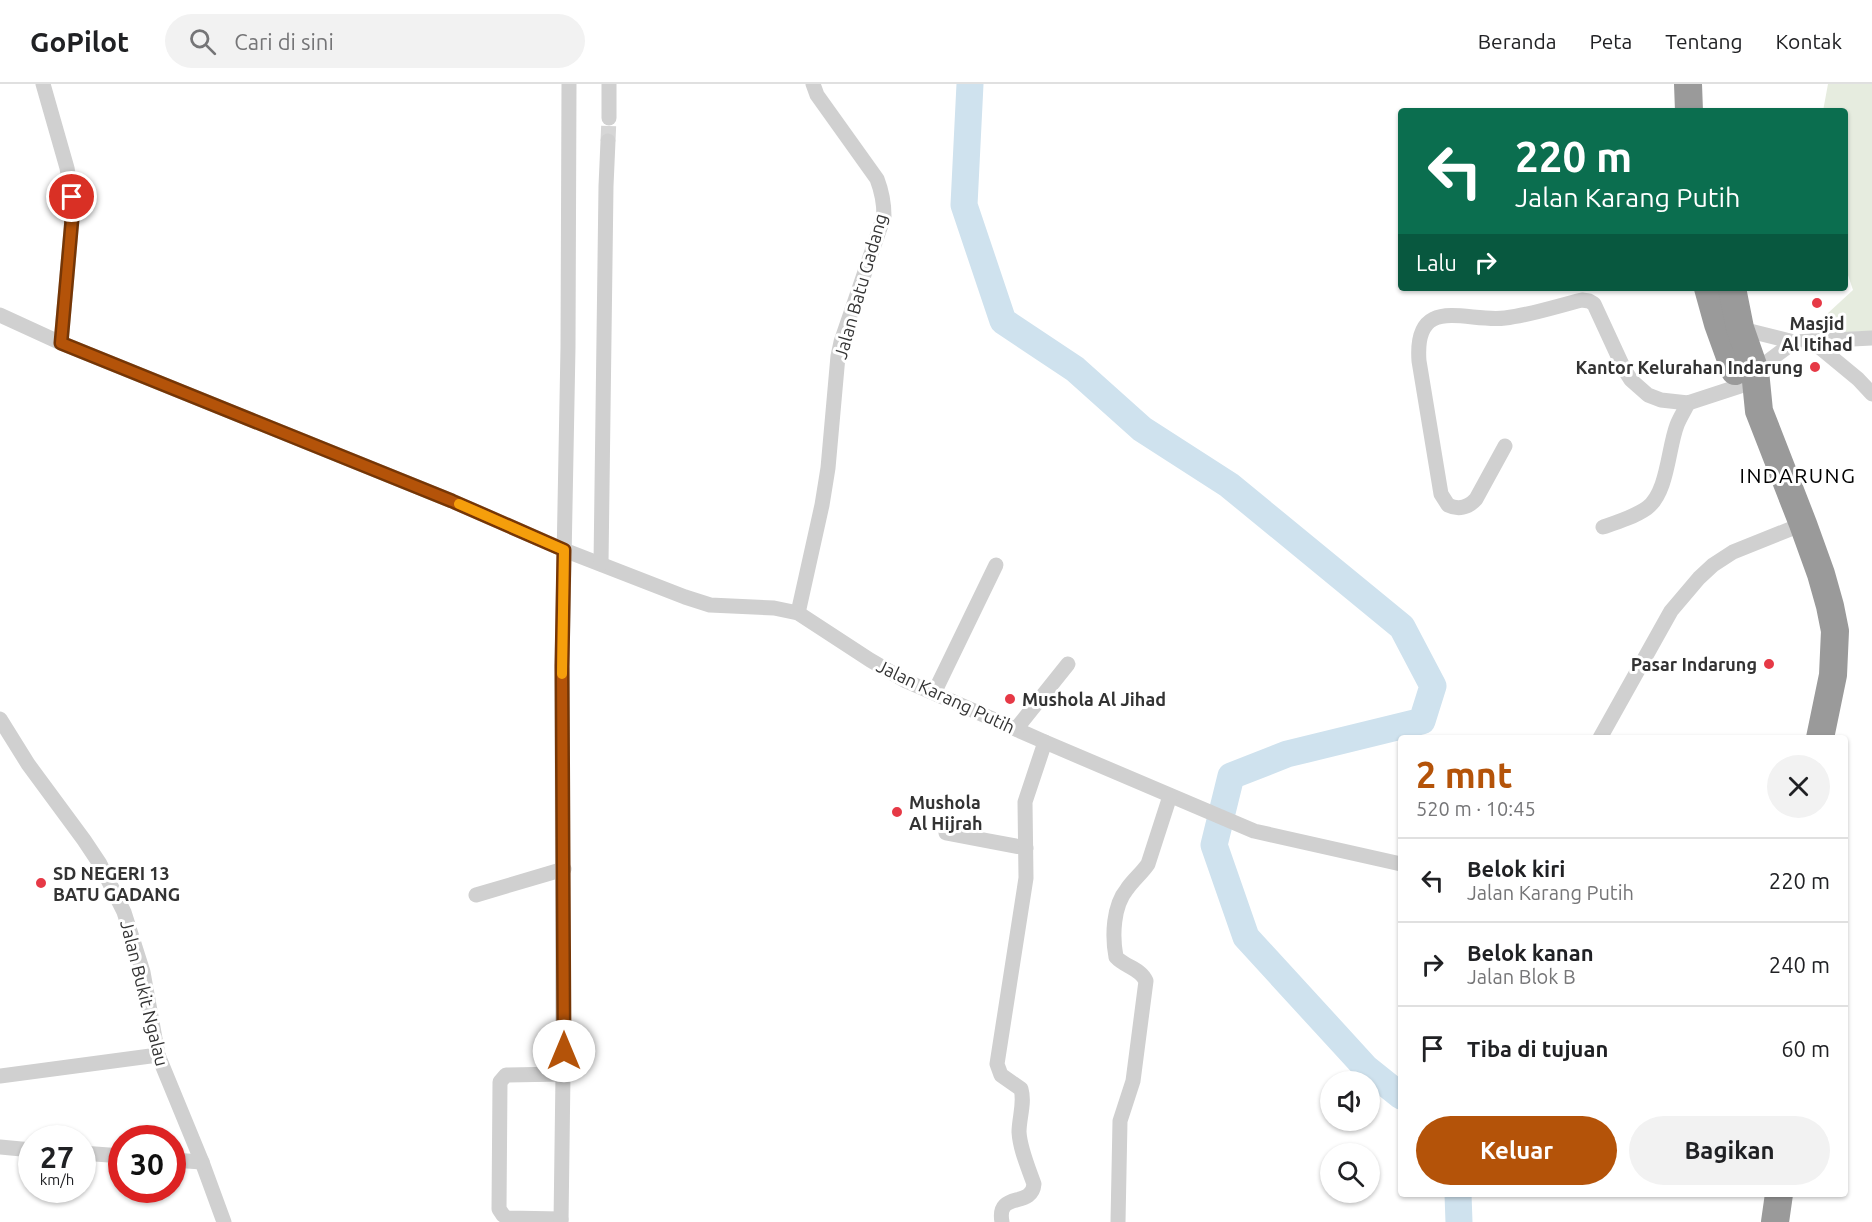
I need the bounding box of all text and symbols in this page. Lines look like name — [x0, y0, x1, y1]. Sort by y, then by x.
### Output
search box — [165, 14, 585, 68]
icon: search — [186, 25, 219, 58]
text: GoPilot — [30, 26, 129, 57]
text: Cari di sini — [234, 29, 334, 54]
text: Beranda — [1478, 29, 1557, 53]
text: Peta — [1590, 29, 1632, 53]
text: Tentang — [1665, 29, 1743, 53]
text: Kontak — [1776, 29, 1842, 53]
icon: left — [1416, 132, 1494, 210]
text: 220 m — [1515, 133, 1632, 180]
pin — [46, 171, 97, 222]
icon: arrive — [55, 180, 88, 213]
text: Jalan Karang Putih — [1515, 182, 1740, 212]
street label: Jalan Batu Gadang — [830, 211, 890, 361]
icon: right — [1469, 246, 1502, 279]
text: Lalu — [1416, 250, 1457, 275]
marker: Masjid Al Itihad — [1810, 296, 1824, 310]
place label: Masjid Al Itihad — [1781, 313, 1853, 354]
place label: Kantor Kelurahan Indarung — [1575, 357, 1803, 377]
marker: Kantor Kelurahan Indarung — [1808, 360, 1822, 374]
district label: INDARUNG — [1740, 463, 1856, 487]
place label: Pasar Indarung — [1631, 654, 1757, 674]
street label: Jalan Karang Putih — [874, 655, 1018, 737]
marker: Pasar Indarung — [1762, 657, 1776, 671]
place label: Mushola Al Jihad — [1022, 689, 1166, 709]
marker: Mushola Al Jihad — [1003, 692, 1017, 706]
text: 2 mnt — [1416, 754, 1512, 795]
button: close — [1767, 755, 1830, 818]
place label: Mushola Al Hijrah — [909, 792, 982, 833]
text: 520 m · 10:45 — [1416, 797, 1536, 820]
marker: Mushola Al Hijrah — [890, 805, 904, 819]
text: Belok kiri — [1467, 856, 1565, 881]
place label: SD NEGERI 13 BATU GADANG — [53, 863, 180, 904]
icon: left — [1416, 864, 1449, 897]
text: 220 m — [1769, 868, 1830, 893]
marker: SD NEGERI 13 BATU GADANG — [34, 876, 48, 890]
text: Jalan Karang Putih — [1467, 881, 1634, 904]
street label: Jalan Bukit Ngalau — [117, 918, 173, 1068]
text: Belok kanan — [1467, 940, 1594, 965]
icon: right — [1416, 948, 1449, 981]
text: 240 m — [1769, 952, 1830, 977]
text: Jalan Blok B — [1467, 965, 1576, 988]
position arrow — [532, 1019, 596, 1083]
icon: arrive — [1416, 1032, 1449, 1065]
text: Tiba di tujuan — [1467, 1036, 1608, 1061]
text: 60 m — [1781, 1036, 1830, 1061]
map controls — [1320, 1071, 1380, 1203]
button: sound — [1320, 1071, 1380, 1131]
button: Keluar — [1416, 1116, 1617, 1185]
button: Bagikan — [1629, 1116, 1830, 1185]
speed limit sign: 30 — [108, 1125, 186, 1203]
text: 27 — [40, 1140, 74, 1174]
button: search — [1320, 1143, 1380, 1203]
text: km/h — [40, 1171, 74, 1188]

